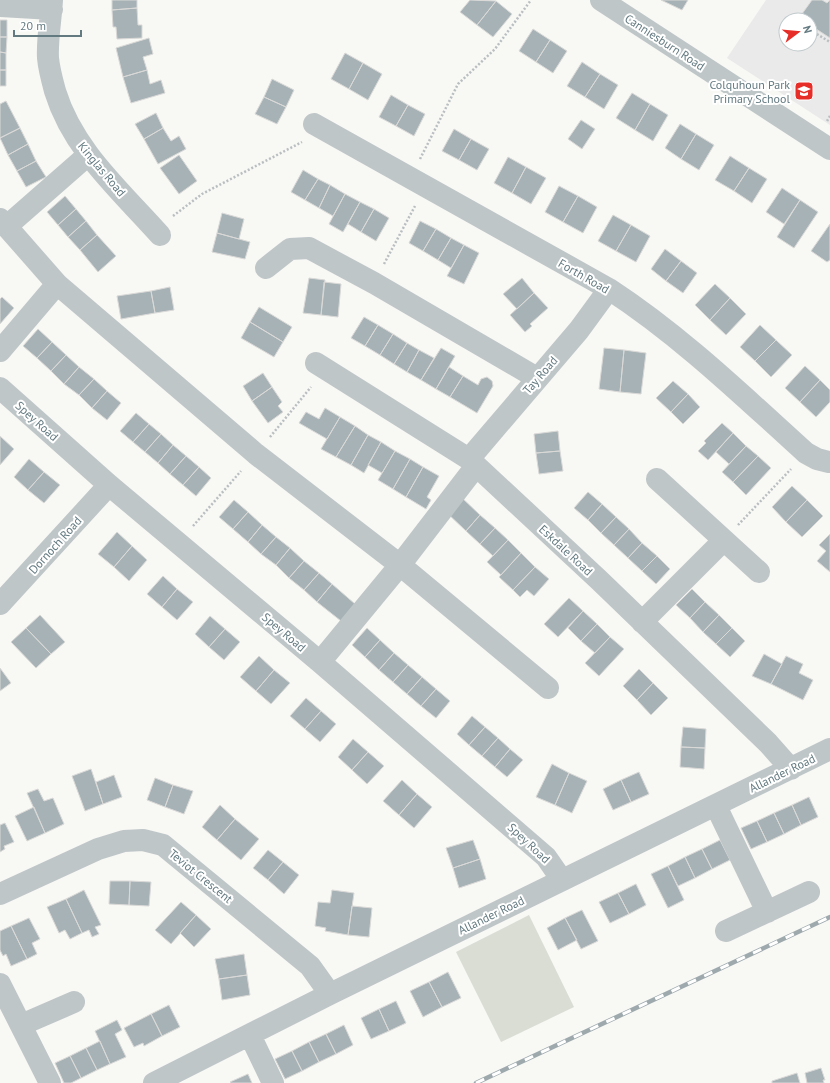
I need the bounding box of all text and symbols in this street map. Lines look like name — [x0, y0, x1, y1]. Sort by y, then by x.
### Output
street label: Canniesburn Road — [622, 11, 708, 73]
scale bar — [14, 12, 81, 38]
north arrow — [778, 12, 818, 52]
text: 20 m — [20, 18, 46, 33]
text: N — [800, 24, 815, 35]
place label: Colquhoun Park Primary School — [709, 77, 790, 106]
school or university icon: Colquhoun Park Primary School — [793, 80, 815, 102]
street label: Kinglas Road — [75, 139, 129, 199]
street label: Forth Road — [556, 255, 612, 297]
street label: Tay Road — [520, 353, 560, 397]
street label: Spey Road — [12, 398, 62, 444]
street label: Dornoch Road — [25, 513, 85, 577]
street label: Eskdale Road — [536, 521, 596, 579]
street label: Spey Road — [259, 609, 309, 655]
street label: Allander Road — [746, 751, 818, 795]
street label: Spey Road — [505, 820, 553, 866]
street label: Teviot Crescent — [166, 846, 236, 906]
street label: Allander Road — [455, 893, 527, 937]

